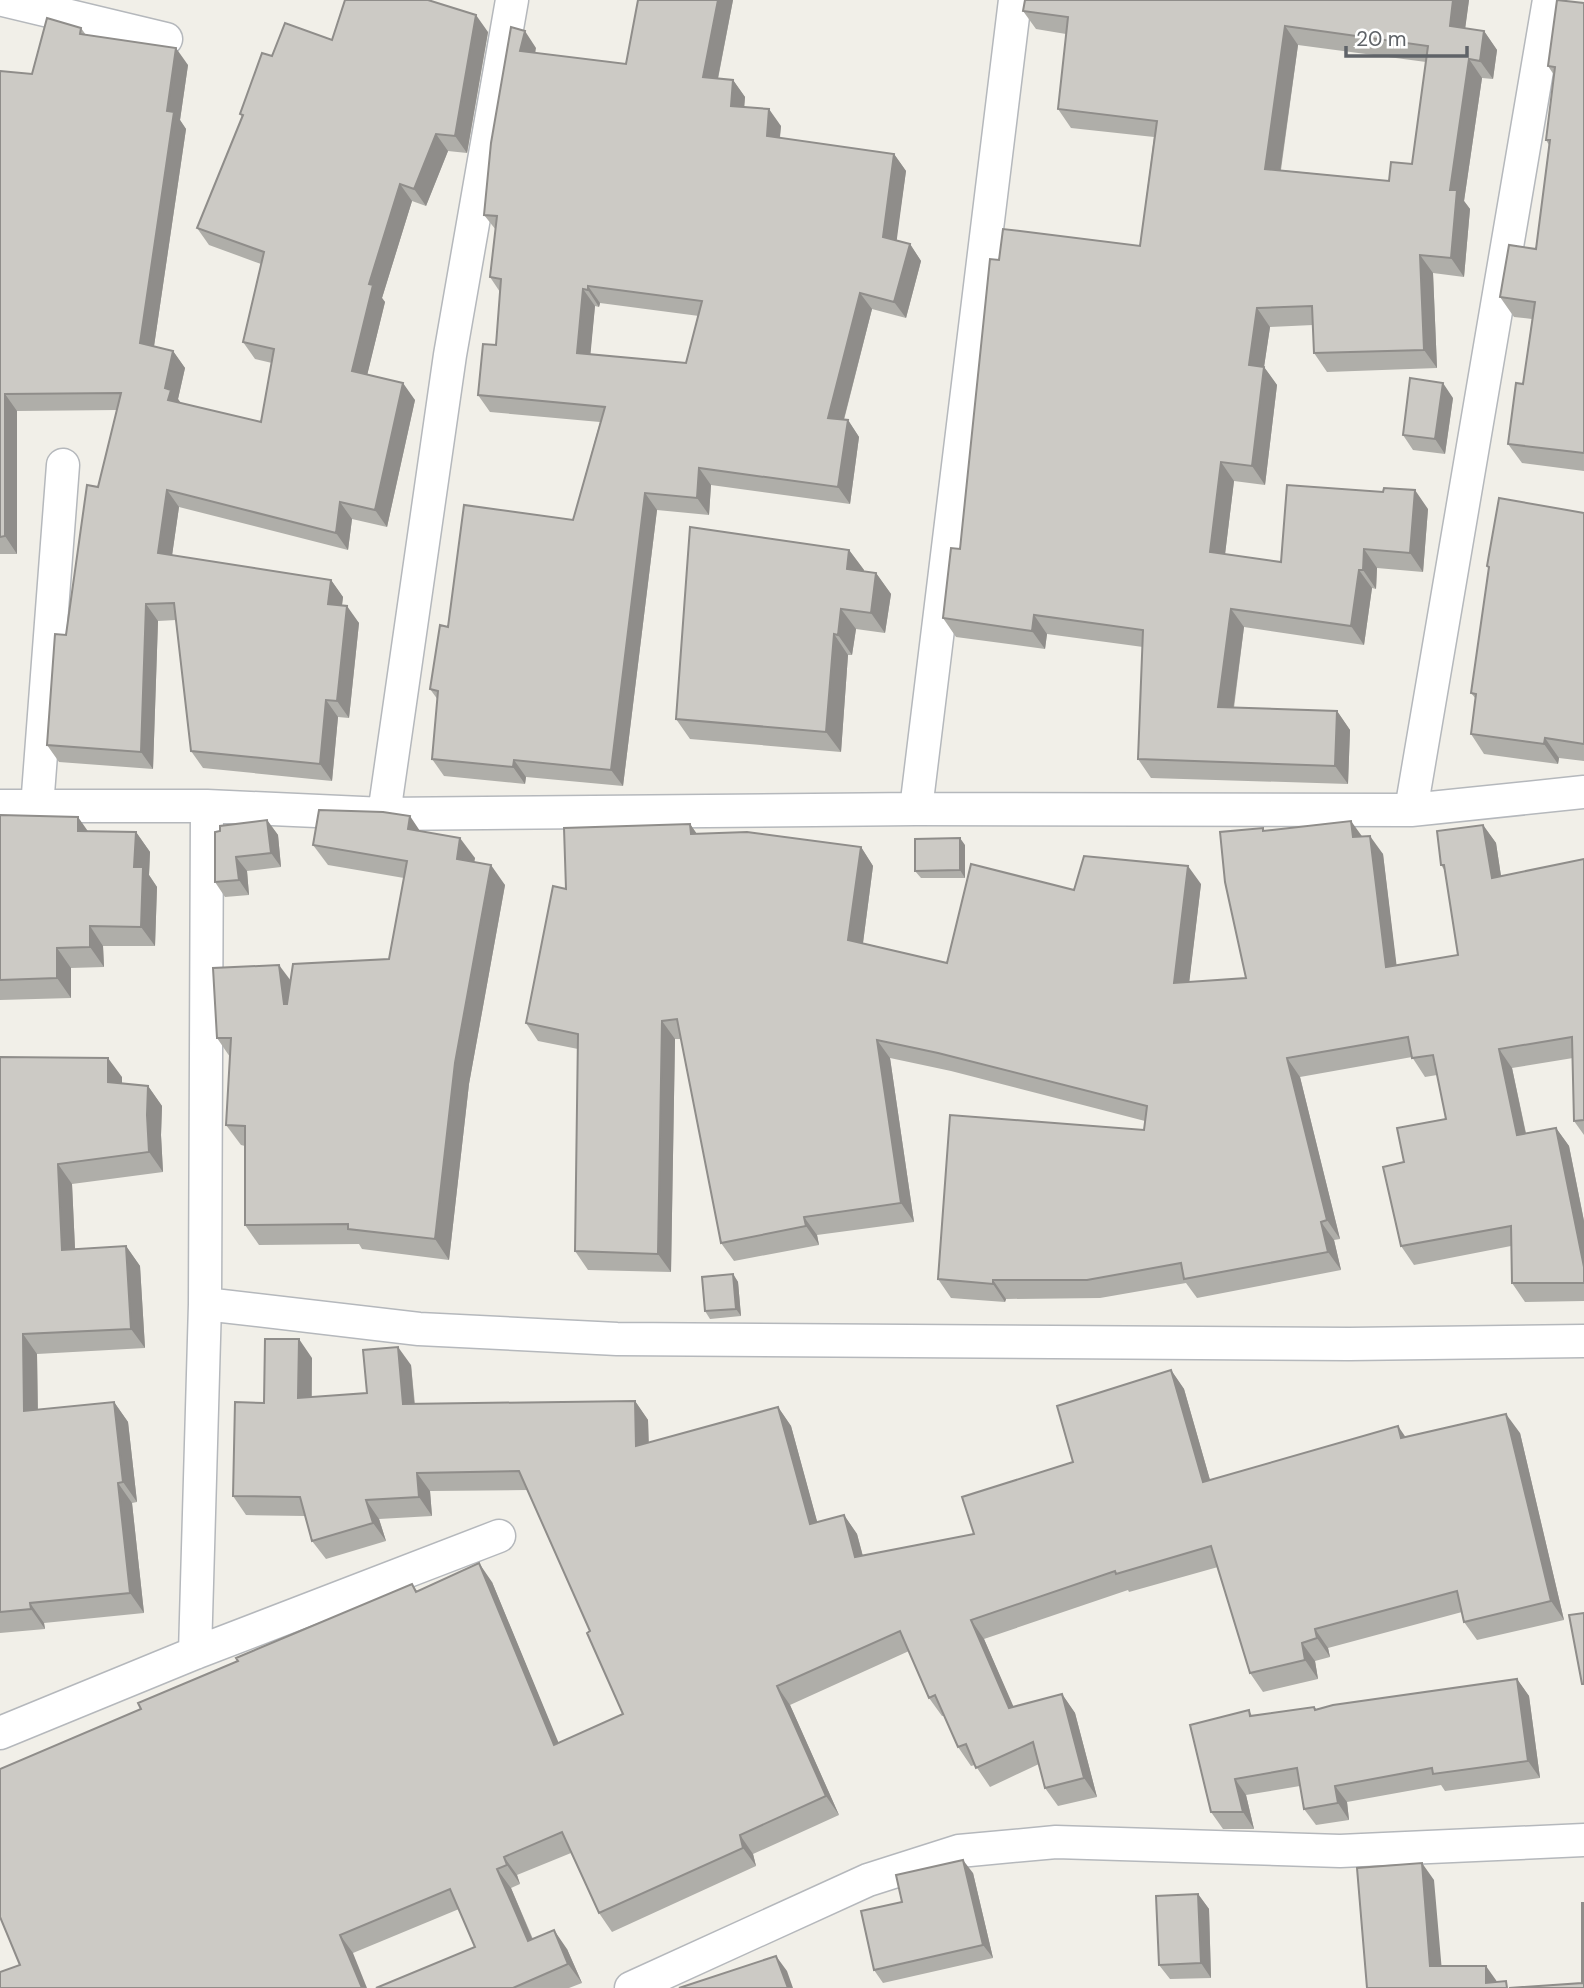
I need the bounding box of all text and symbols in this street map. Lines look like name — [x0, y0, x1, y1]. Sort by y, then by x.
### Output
scale bar — [1346, 14, 1467, 58]
text: 20 m — [1356, 25, 1407, 53]

